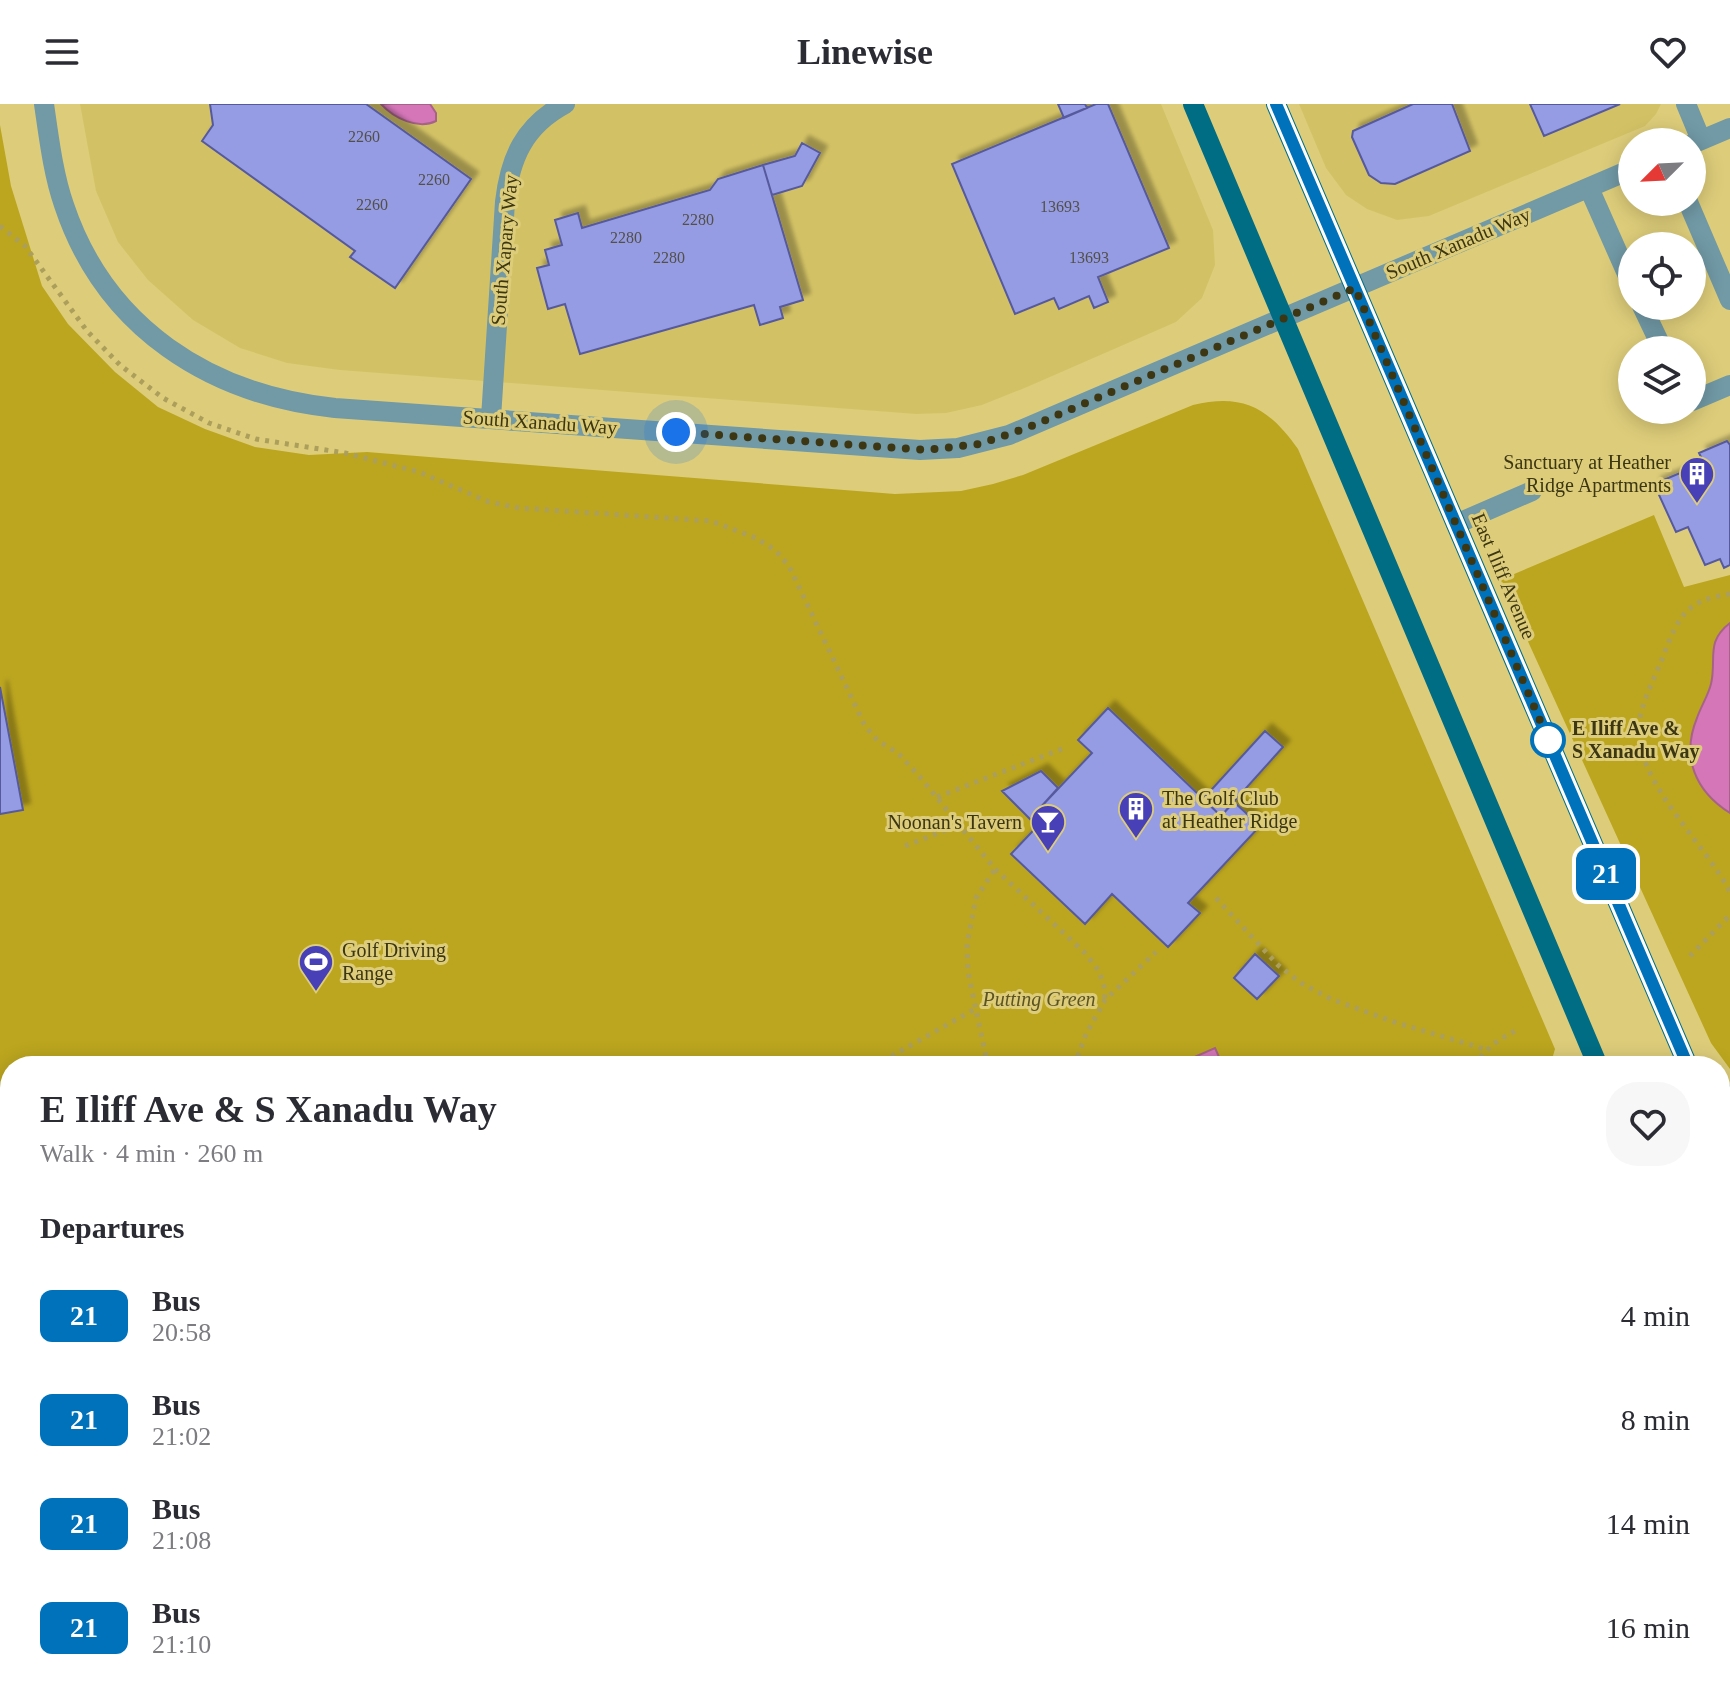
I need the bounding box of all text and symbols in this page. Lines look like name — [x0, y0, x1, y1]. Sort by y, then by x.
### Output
icon: menu — [40, 30, 84, 74]
icon: heart — [1646, 30, 1690, 74]
text: Linewise — [797, 32, 933, 72]
house number: 2260 — [348, 128, 380, 145]
north arrow — [1618, 128, 1706, 216]
map controls — [1618, 128, 1706, 424]
house number: 2260 — [418, 171, 450, 188]
street label: South Xapary Way — [486, 174, 523, 326]
house number: 2260 — [356, 196, 388, 213]
house number: 13693 — [1040, 198, 1080, 215]
street label: South Xanadu Way — [1383, 203, 1534, 284]
house number: 2280 — [682, 211, 714, 228]
house number: 2280 — [610, 229, 642, 246]
button: locate — [1618, 232, 1706, 320]
house number: 2280 — [653, 249, 685, 266]
house number: 13693 — [1069, 249, 1109, 266]
button: layers — [1618, 336, 1706, 424]
street label: South Xanadu Way — [462, 406, 618, 439]
your location — [656, 412, 696, 452]
place label: Sanctuary at Heather Ridge Apartments — [1503, 451, 1671, 497]
building icon: Sanctuary at Heather Ridge Apartments — [1678, 455, 1716, 505]
street label: East Iliff Avenue — [1468, 510, 1541, 642]
place label: E Iliff Ave & S Xanadu Way — [1572, 717, 1699, 763]
marker: E Iliff Ave & S Xanadu Way — [1531, 723, 1565, 757]
place label: The Golf Club at Heather Ridge — [1162, 787, 1298, 833]
building icon: The Golf Club at Heather Ridge — [1117, 790, 1155, 840]
bar icon: Noonan's Tavern — [1029, 803, 1067, 853]
place label: Noonan's Tavern — [887, 811, 1022, 833]
line badge: 21 — [1570, 848, 1642, 900]
text: 21 — [1592, 858, 1620, 889]
place label: Golf Driving Range — [342, 939, 446, 985]
sports icon: Golf Driving Range — [297, 943, 335, 993]
park label: Putting Green — [981, 988, 1096, 1011]
button: heart — [1606, 1082, 1690, 1166]
text: E Iliff Ave & S Xanadu Way — [40, 1088, 497, 1130]
text: Walk · 4 min · 260 m — [40, 1139, 263, 1168]
text: Departures — [40, 1211, 184, 1244]
text: Bus — [152, 1284, 200, 1317]
text: 4 min — [1621, 1299, 1690, 1332]
text: 21 — [70, 1300, 98, 1331]
text: 20:58 — [152, 1318, 211, 1347]
text: Bus — [152, 1388, 200, 1421]
text: 8 min — [1621, 1403, 1690, 1436]
text: 21 — [70, 1404, 98, 1435]
text: 21:02 — [152, 1422, 211, 1451]
text: Bus — [152, 1492, 200, 1525]
text: 14 min — [1606, 1507, 1690, 1540]
text: 21 — [70, 1508, 98, 1539]
text: 21:08 — [152, 1526, 211, 1555]
text: Bus — [152, 1596, 200, 1629]
text: 16 min — [1606, 1611, 1690, 1644]
text: 21 — [70, 1612, 98, 1643]
text: 21:10 — [152, 1630, 211, 1659]

